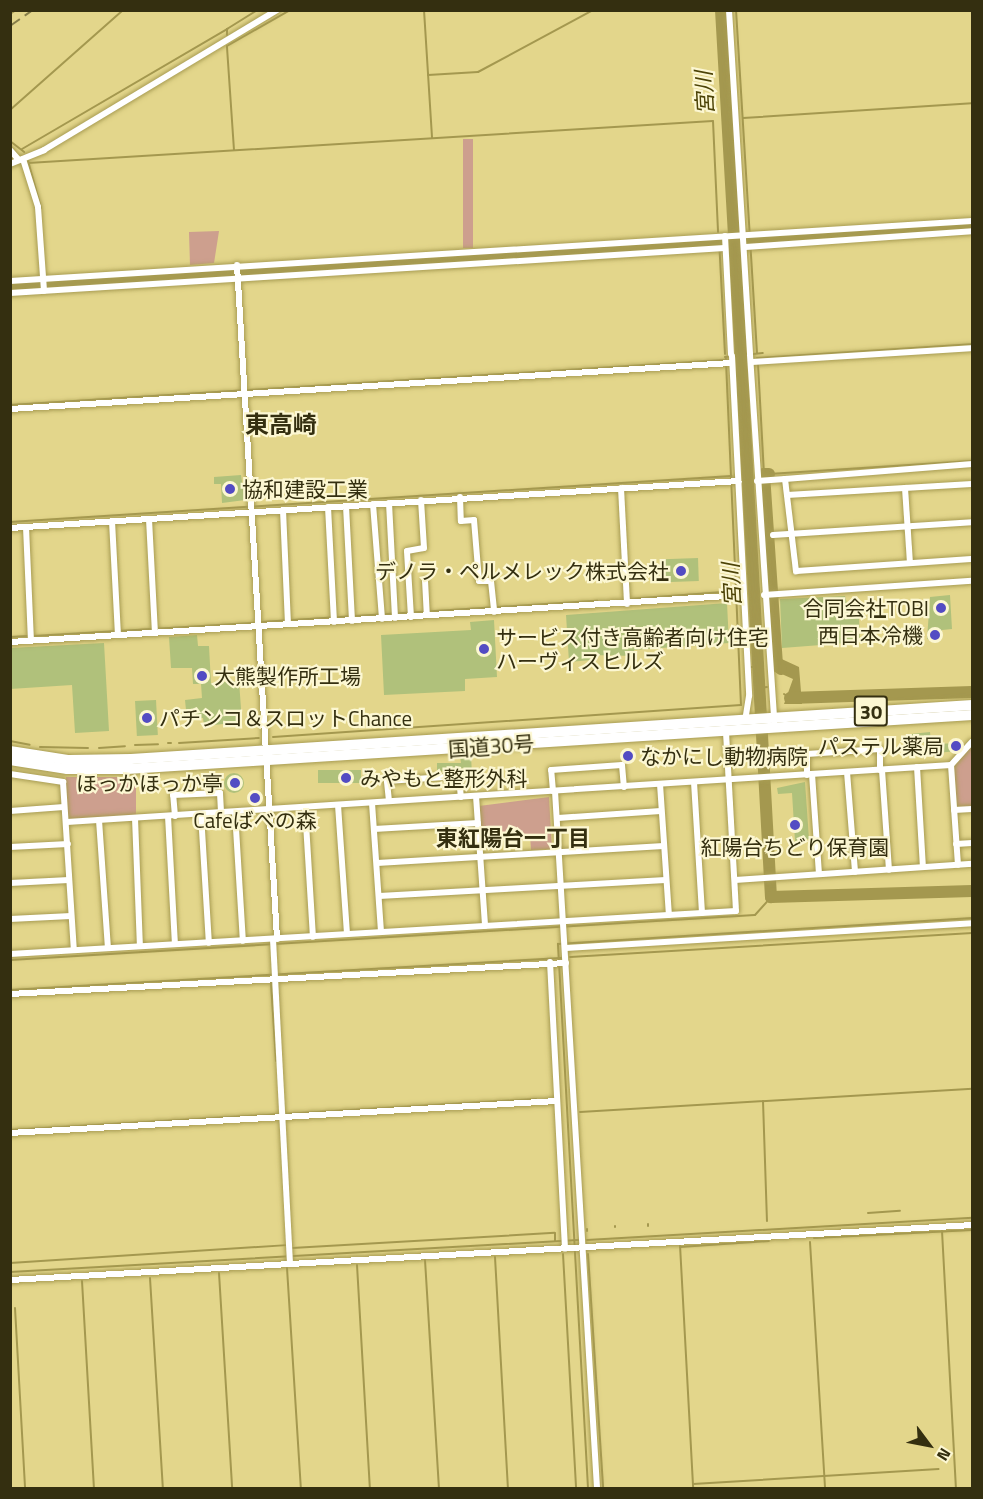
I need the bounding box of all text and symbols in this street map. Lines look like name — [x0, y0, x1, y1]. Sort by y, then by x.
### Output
water label: 宮川 — [691, 70, 719, 116]
district label: 東高崎 — [245, 411, 317, 439]
place label: 協和建設工業 — [242, 476, 368, 502]
marker: 協和建設工業 — [223, 482, 237, 496]
place label: デノラ・ペルメレック株式会社 — [375, 558, 669, 584]
water label: 宮川 — [718, 562, 746, 608]
marker: デノラ・ペルメレック株式会社 — [674, 564, 688, 578]
place label: 合同会社TOBI — [802, 595, 929, 621]
marker: 合同会社TOBI — [934, 601, 948, 615]
place label: 西日本冷機 — [818, 622, 923, 648]
place label: サービス付き高齢者向け住宅 ハーヴィスヒルズ — [496, 624, 769, 674]
marker: 西日本冷機 — [928, 628, 942, 642]
marker: サービス付き高齢者向け住宅 ハーヴィスヒルズ — [477, 642, 491, 656]
place label: 大熊製作所工場 — [214, 663, 361, 689]
marker: 大熊製作所工場 — [195, 669, 209, 683]
road number: 30 — [853, 694, 889, 728]
place label: パチンコ＆スロットChance — [159, 705, 412, 731]
marker: パチンコ＆スロットChance — [140, 711, 154, 725]
street label: 国道30号 — [447, 730, 535, 762]
place label: パステル薬局 — [818, 733, 944, 759]
marker: パステル薬局 — [949, 739, 963, 753]
place label: なかにし動物病院 — [640, 743, 808, 769]
marker: なかにし動物病院 — [621, 749, 635, 763]
place label: みやもと整形外科 — [360, 765, 528, 791]
marker: みやもと整形外科 — [337, 769, 355, 787]
place label: ほっかほっか亭 — [76, 770, 223, 796]
marker: ほっかほっか亭 — [228, 776, 242, 790]
marker: Cafeばべの森 — [248, 791, 262, 805]
place label: Cafeばべの森 — [193, 807, 317, 833]
marker: 紅陽台ちどり保育園 — [788, 818, 802, 832]
district label: 東紅陽台一丁目 — [436, 826, 590, 852]
place label: 紅陽台ちどり保育園 — [701, 834, 889, 860]
north arrow — [899, 1415, 959, 1475]
text: N — [931, 1443, 957, 1466]

